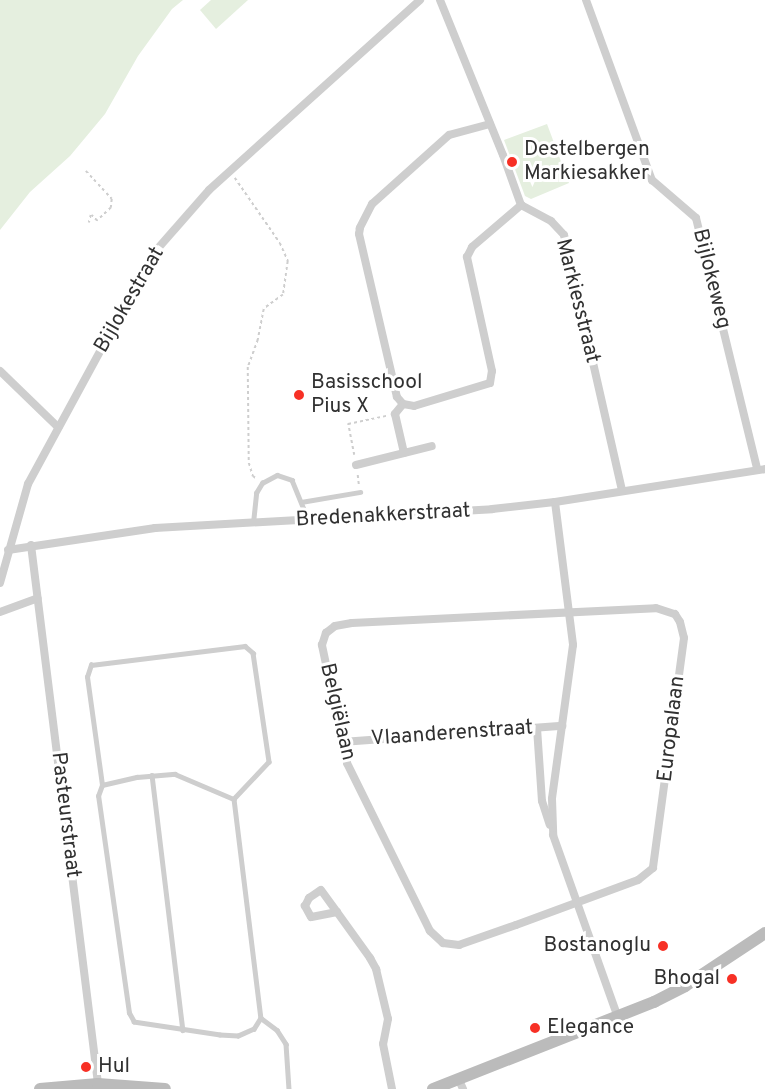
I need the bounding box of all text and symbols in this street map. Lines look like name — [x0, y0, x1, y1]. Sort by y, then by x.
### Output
place label: Destelbergen Markiesakker — [524, 137, 650, 187]
marker: Destelbergen Markiesakker — [505, 155, 519, 169]
street label: Bijlokeweg — [686, 226, 736, 332]
street label: Markiesstraat — [549, 236, 605, 366]
street label: Bijlokestraat — [90, 243, 170, 357]
place label: Basisschool Pius X — [311, 370, 423, 420]
marker: Basisschool Pius X — [292, 388, 306, 402]
street label: Bredenakkerstraat — [295, 499, 471, 533]
street label: Belgiëlaan — [314, 661, 360, 763]
street label: Europalaan — [653, 674, 691, 784]
street label: Vlaanderenstraat — [370, 716, 534, 752]
street label: Pasteurstraat — [45, 751, 85, 879]
place label: Bostanoglu — [544, 933, 651, 959]
marker: Bostanoglu — [656, 939, 670, 953]
place label: Bhogal — [654, 966, 720, 992]
marker: Bhogal — [725, 972, 739, 986]
place label: Elegance — [547, 1015, 634, 1041]
marker: Elegance — [528, 1021, 542, 1035]
place label: Hul — [98, 1054, 130, 1080]
marker: Hul — [79, 1060, 93, 1074]

